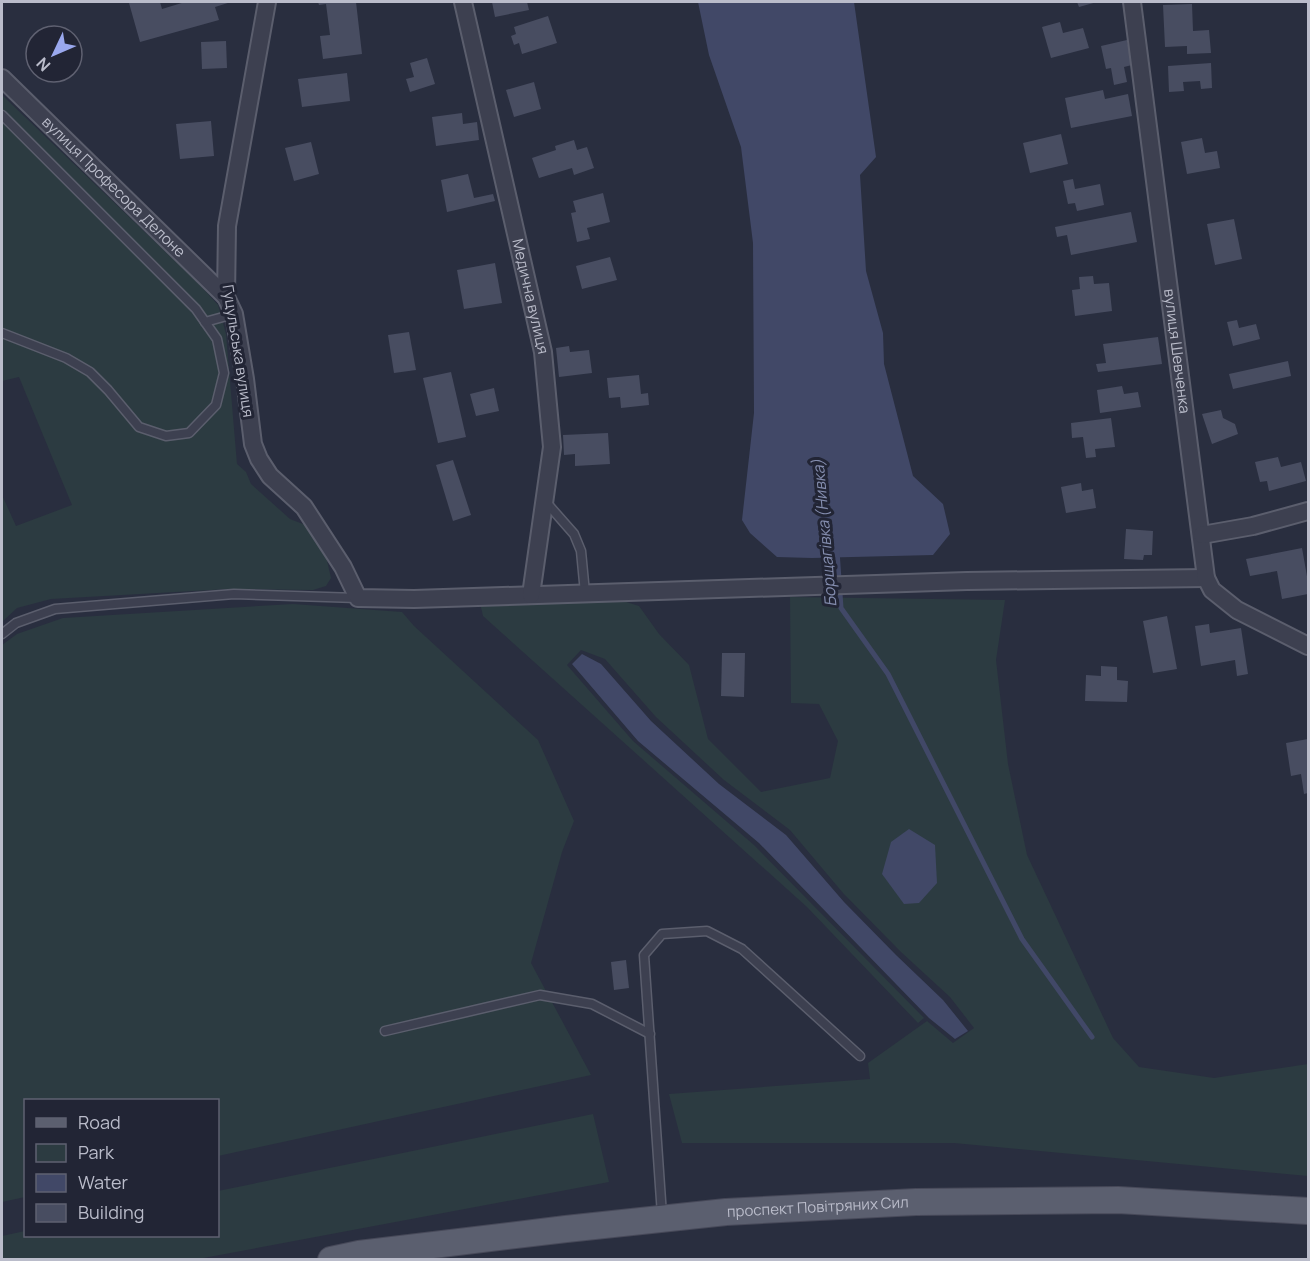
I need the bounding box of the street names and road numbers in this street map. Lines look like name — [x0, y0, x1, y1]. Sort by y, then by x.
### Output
street label: вулиця Професора Делоне — [37, 112, 191, 262]
street label: Медична вулиця — [507, 237, 554, 356]
street label: Гуцульська вулиця — [218, 283, 259, 419]
street label: вулиця Шевченка — [1159, 287, 1196, 415]
street label: проспект Повітряних Сил — [726, 1191, 909, 1222]

